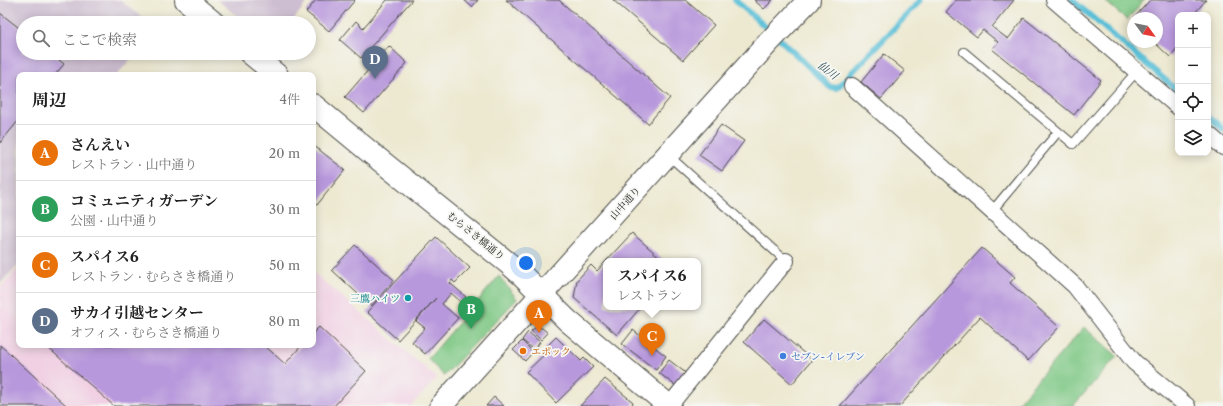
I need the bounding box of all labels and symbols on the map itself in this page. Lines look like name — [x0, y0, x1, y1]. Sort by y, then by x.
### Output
north arrow — [1127, 12, 1163, 48]
pin: D — [362, 46, 388, 79]
water label: 仙川 — [815, 58, 842, 83]
street label: 山中通り — [607, 184, 643, 222]
street label: むらさき橋通り — [445, 209, 507, 263]
your location — [516, 253, 536, 273]
place label: 三鷹ハイツ — [350, 292, 400, 305]
marker: 三鷹ハイツ — [403, 293, 413, 303]
pin: B — [458, 296, 484, 329]
pin: A — [526, 300, 552, 333]
pin: C — [639, 323, 665, 356]
place label: エポック — [531, 345, 571, 358]
marker: エポック — [518, 346, 528, 356]
place label: セブン-イレブン — [791, 350, 865, 363]
marker: セブン-イレブン — [778, 351, 788, 361]

